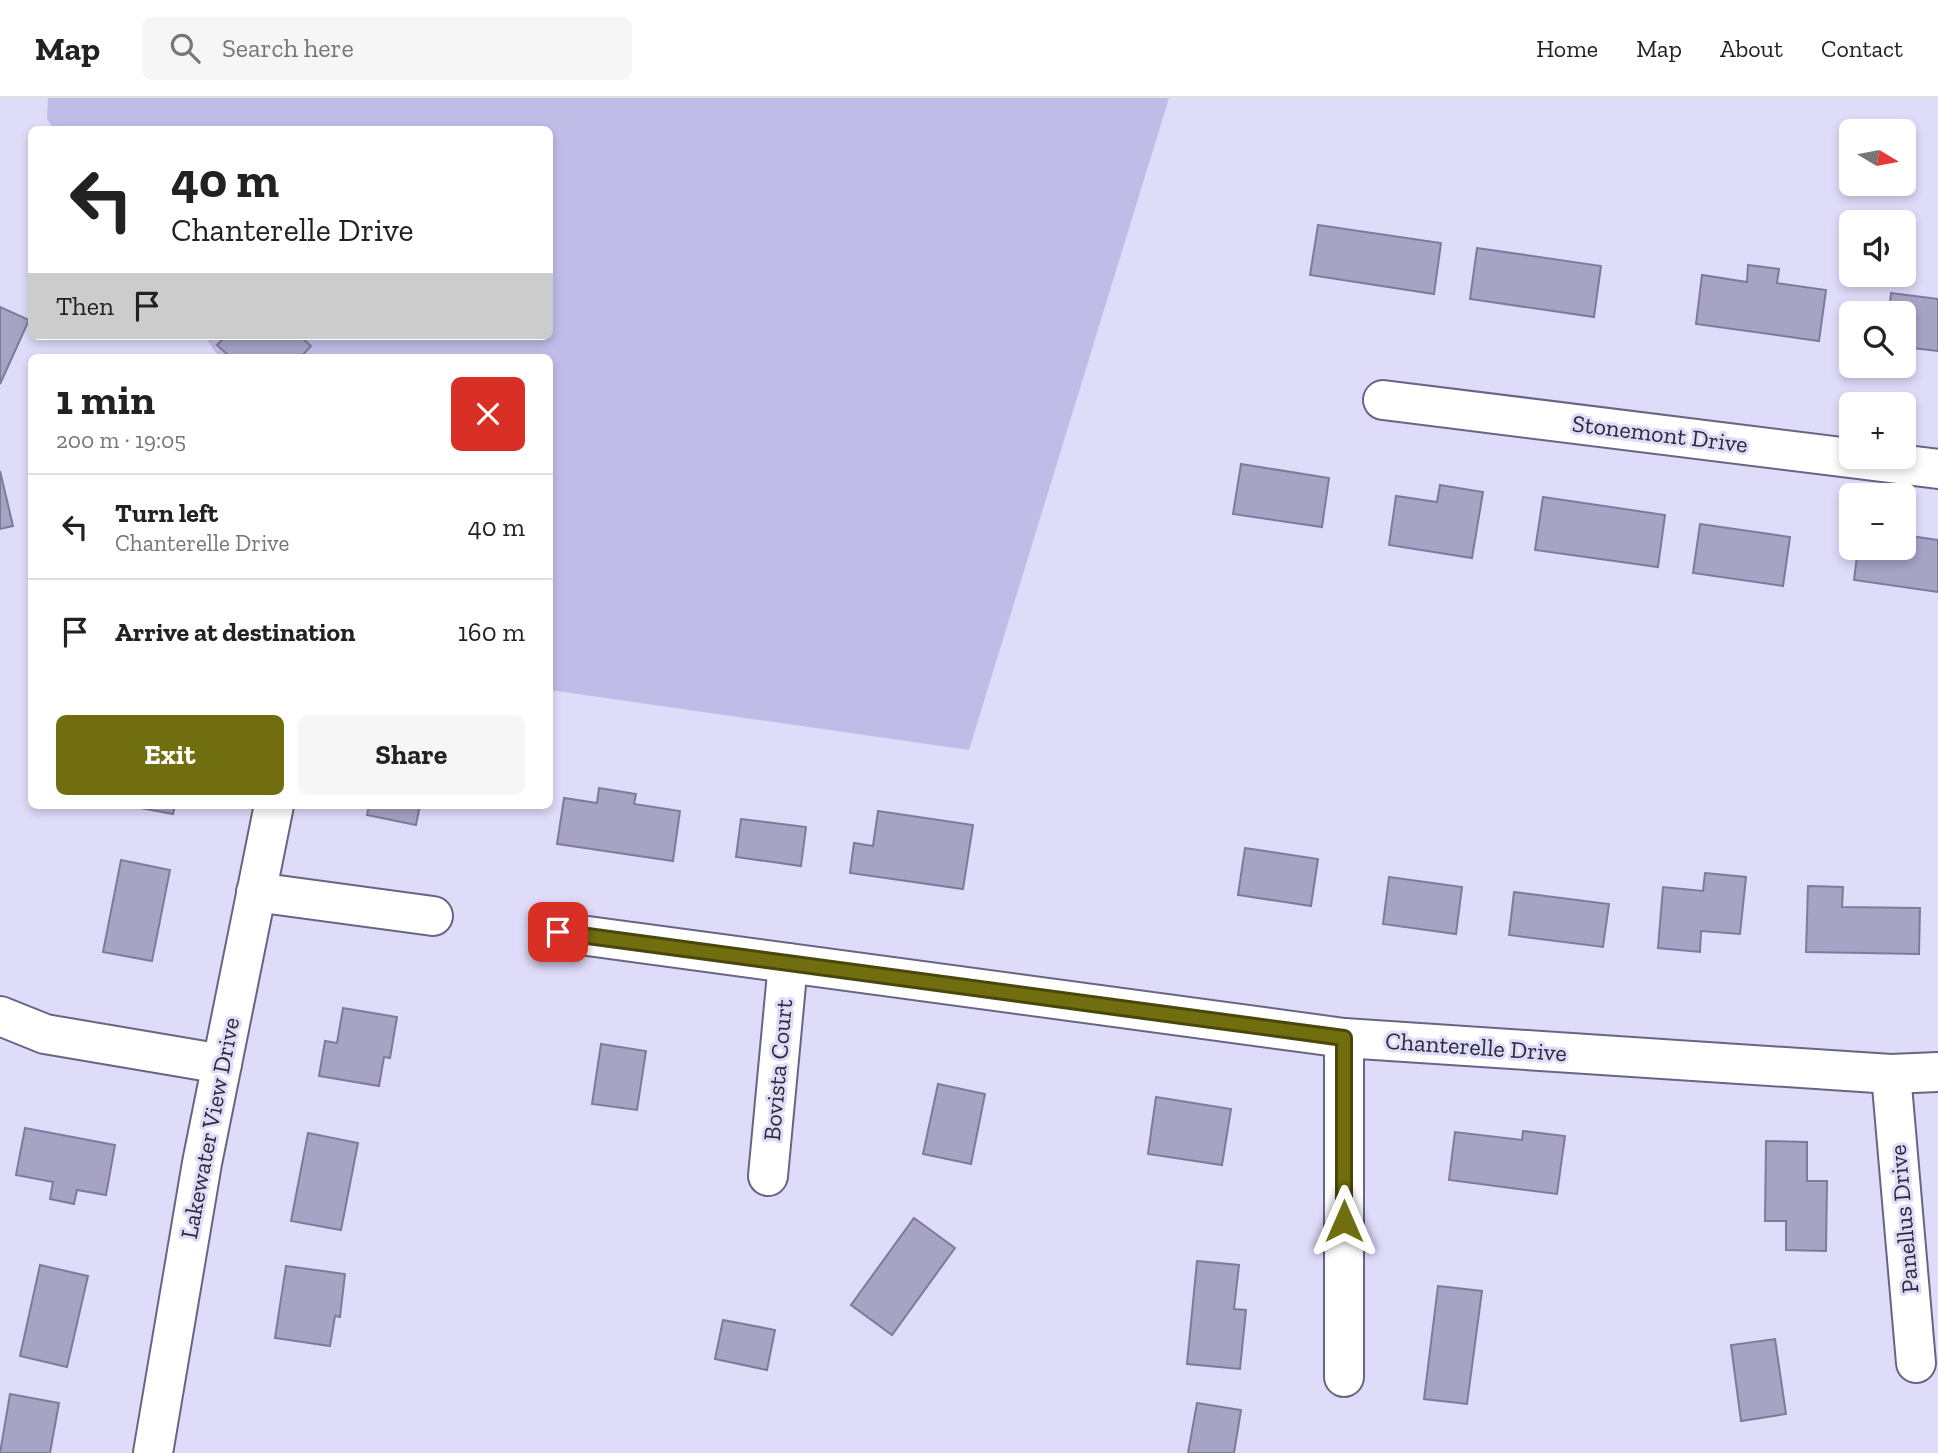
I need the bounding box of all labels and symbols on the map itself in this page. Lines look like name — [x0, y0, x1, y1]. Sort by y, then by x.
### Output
north arrow — [1839, 119, 1916, 196]
street label: Stonemont Drive — [1571, 408, 1750, 459]
pin — [528, 902, 588, 962]
street label: Bovista Court — [757, 998, 798, 1142]
street label: Lakewater View Drive — [174, 1015, 245, 1241]
street label: Chanterelle Drive — [1384, 1026, 1568, 1067]
street label: Panellus Drive — [1883, 1144, 1924, 1295]
position arrow — [1307, 1184, 1381, 1258]

